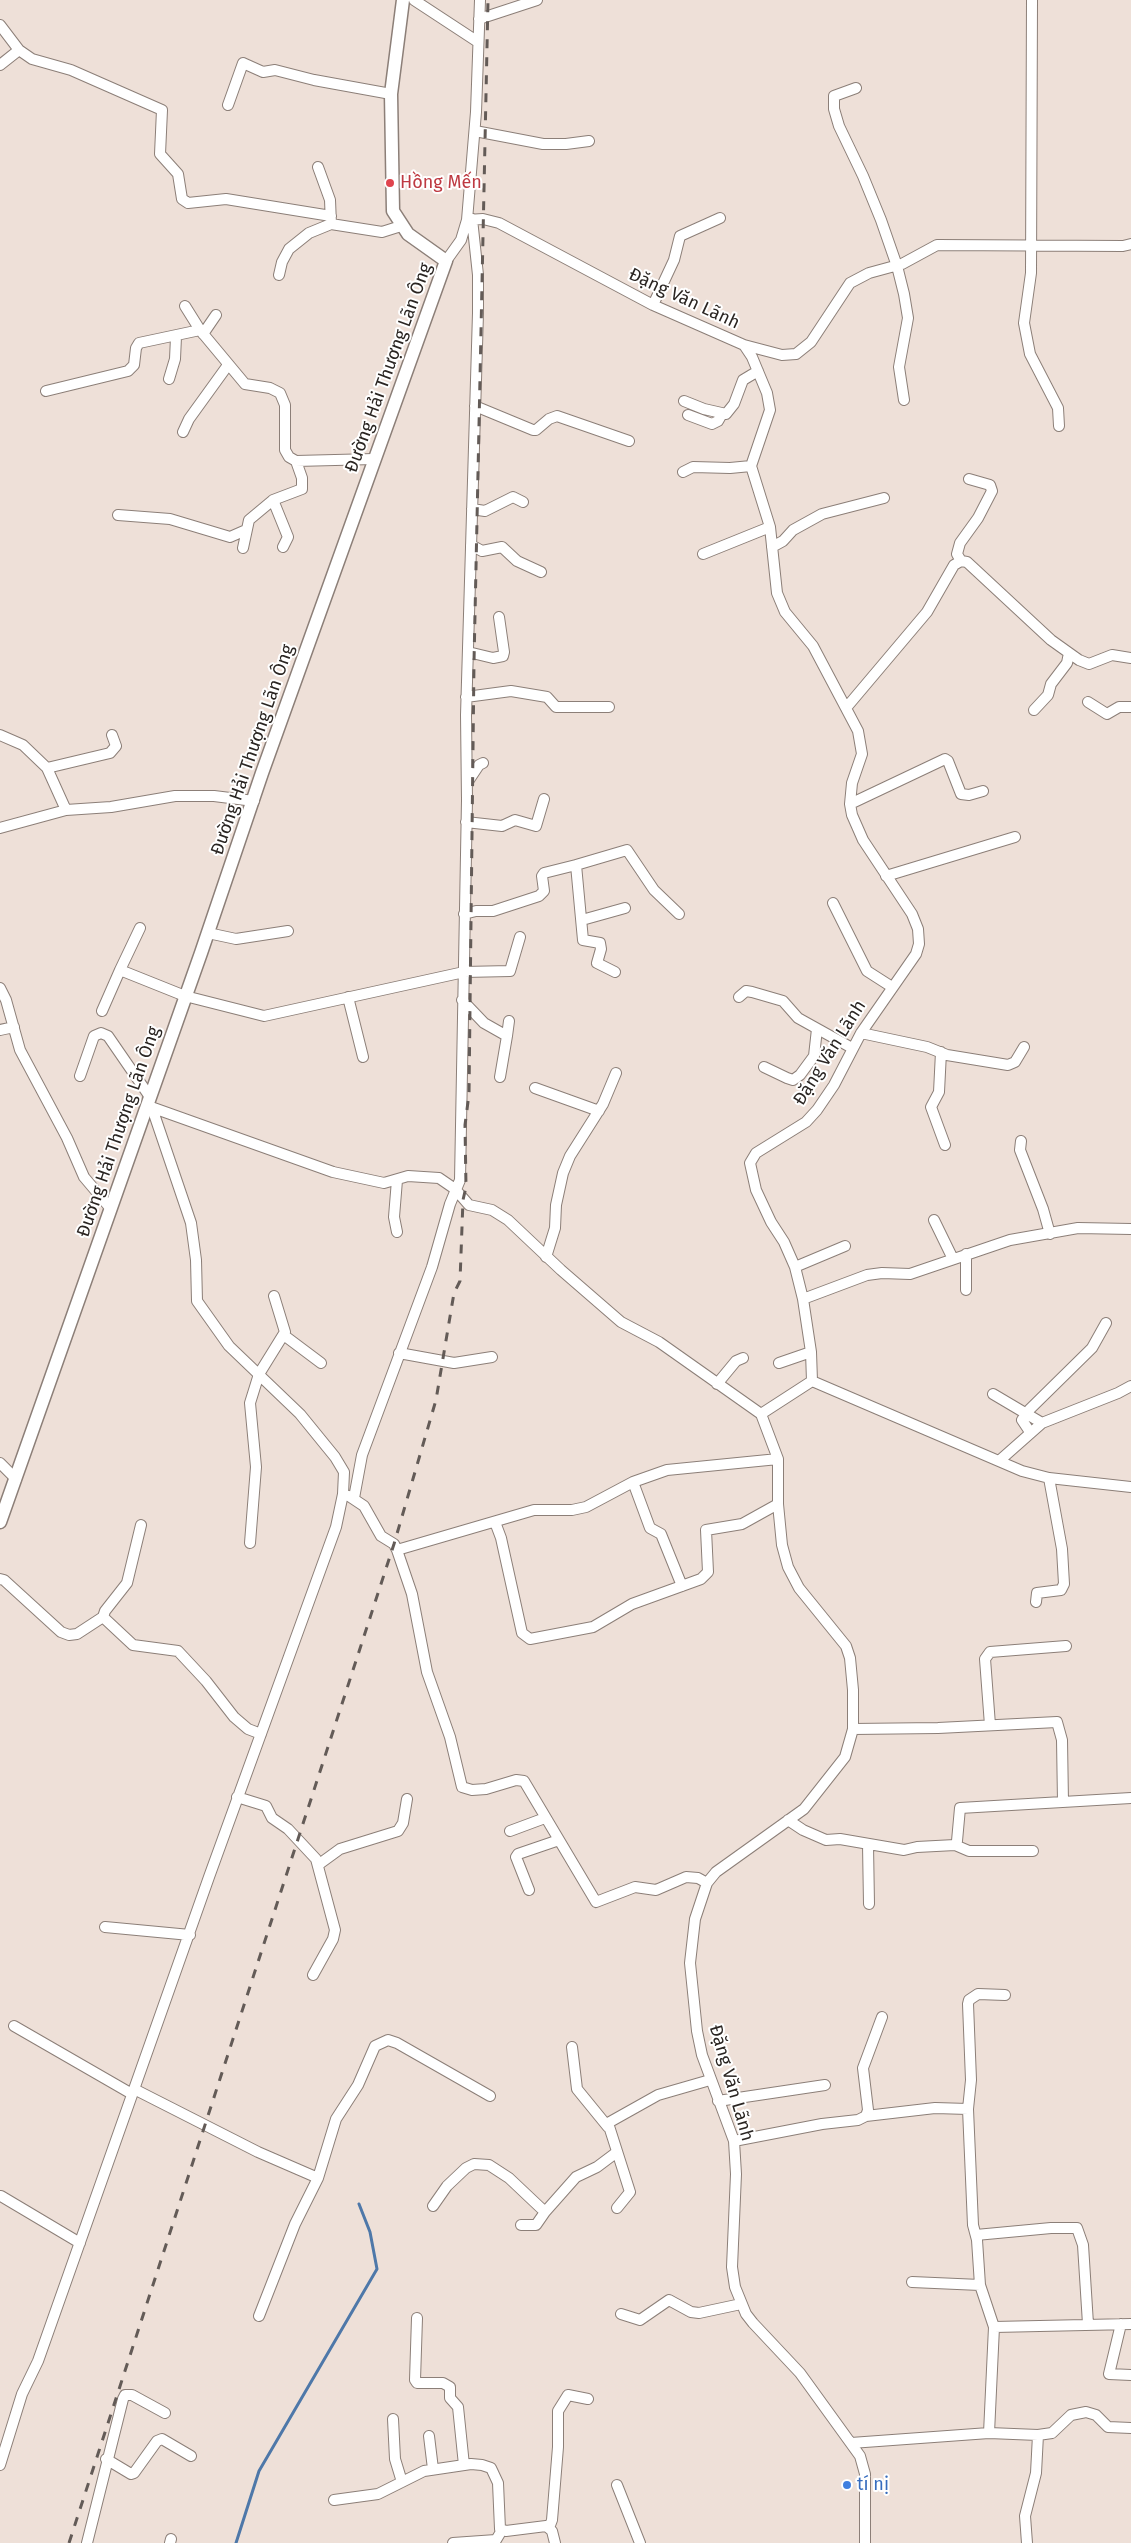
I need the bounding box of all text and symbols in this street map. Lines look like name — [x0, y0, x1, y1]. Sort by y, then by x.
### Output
place label: Hồng Mến — [400, 172, 482, 194]
marker: Hồng Mến — [384, 177, 396, 189]
street label: Đường Hải Thượng Lãn Ông — [341, 260, 437, 476]
street label: Đặng Văn Lãnh — [625, 264, 743, 334]
street label: Đường Hải Thượng Lãn Ông — [207, 642, 299, 858]
street label: Đặng Văn Lãnh — [789, 996, 871, 1110]
street label: Đường Hải Thượng Lãn Ông — [73, 1024, 165, 1240]
street label: Đặng Văn Lãnh — [704, 2022, 758, 2144]
place label: tí nị — [857, 2474, 889, 2496]
marker: tí nị — [841, 2479, 853, 2491]

